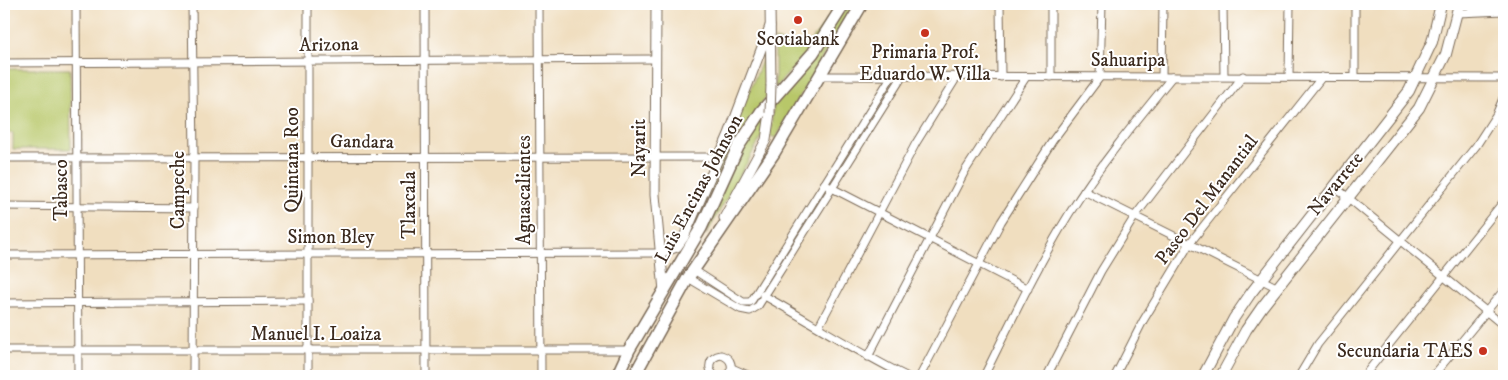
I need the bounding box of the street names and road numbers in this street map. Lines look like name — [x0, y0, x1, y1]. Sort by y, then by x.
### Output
street label: Arizona — [299, 33, 359, 57]
street label: Sahuaripa — [1091, 49, 1165, 72]
street label: Quintana Roo — [281, 107, 304, 213]
street label: Luis Encinas Johnson — [650, 111, 748, 267]
street label: Nayarit — [628, 119, 651, 177]
street label: Gandara — [330, 130, 394, 154]
street label: Paseo Del Manantial — [1151, 130, 1263, 269]
street label: Aguascalientes — [513, 135, 536, 245]
street label: Navarrete — [1303, 147, 1369, 221]
street label: Campeche — [167, 151, 190, 229]
street label: Tabasco — [50, 159, 73, 221]
street label: Tlaxcala — [398, 171, 421, 239]
street label: Simon Bley — [288, 226, 375, 249]
street label: Manuel I. Loaiza — [251, 323, 381, 346]

